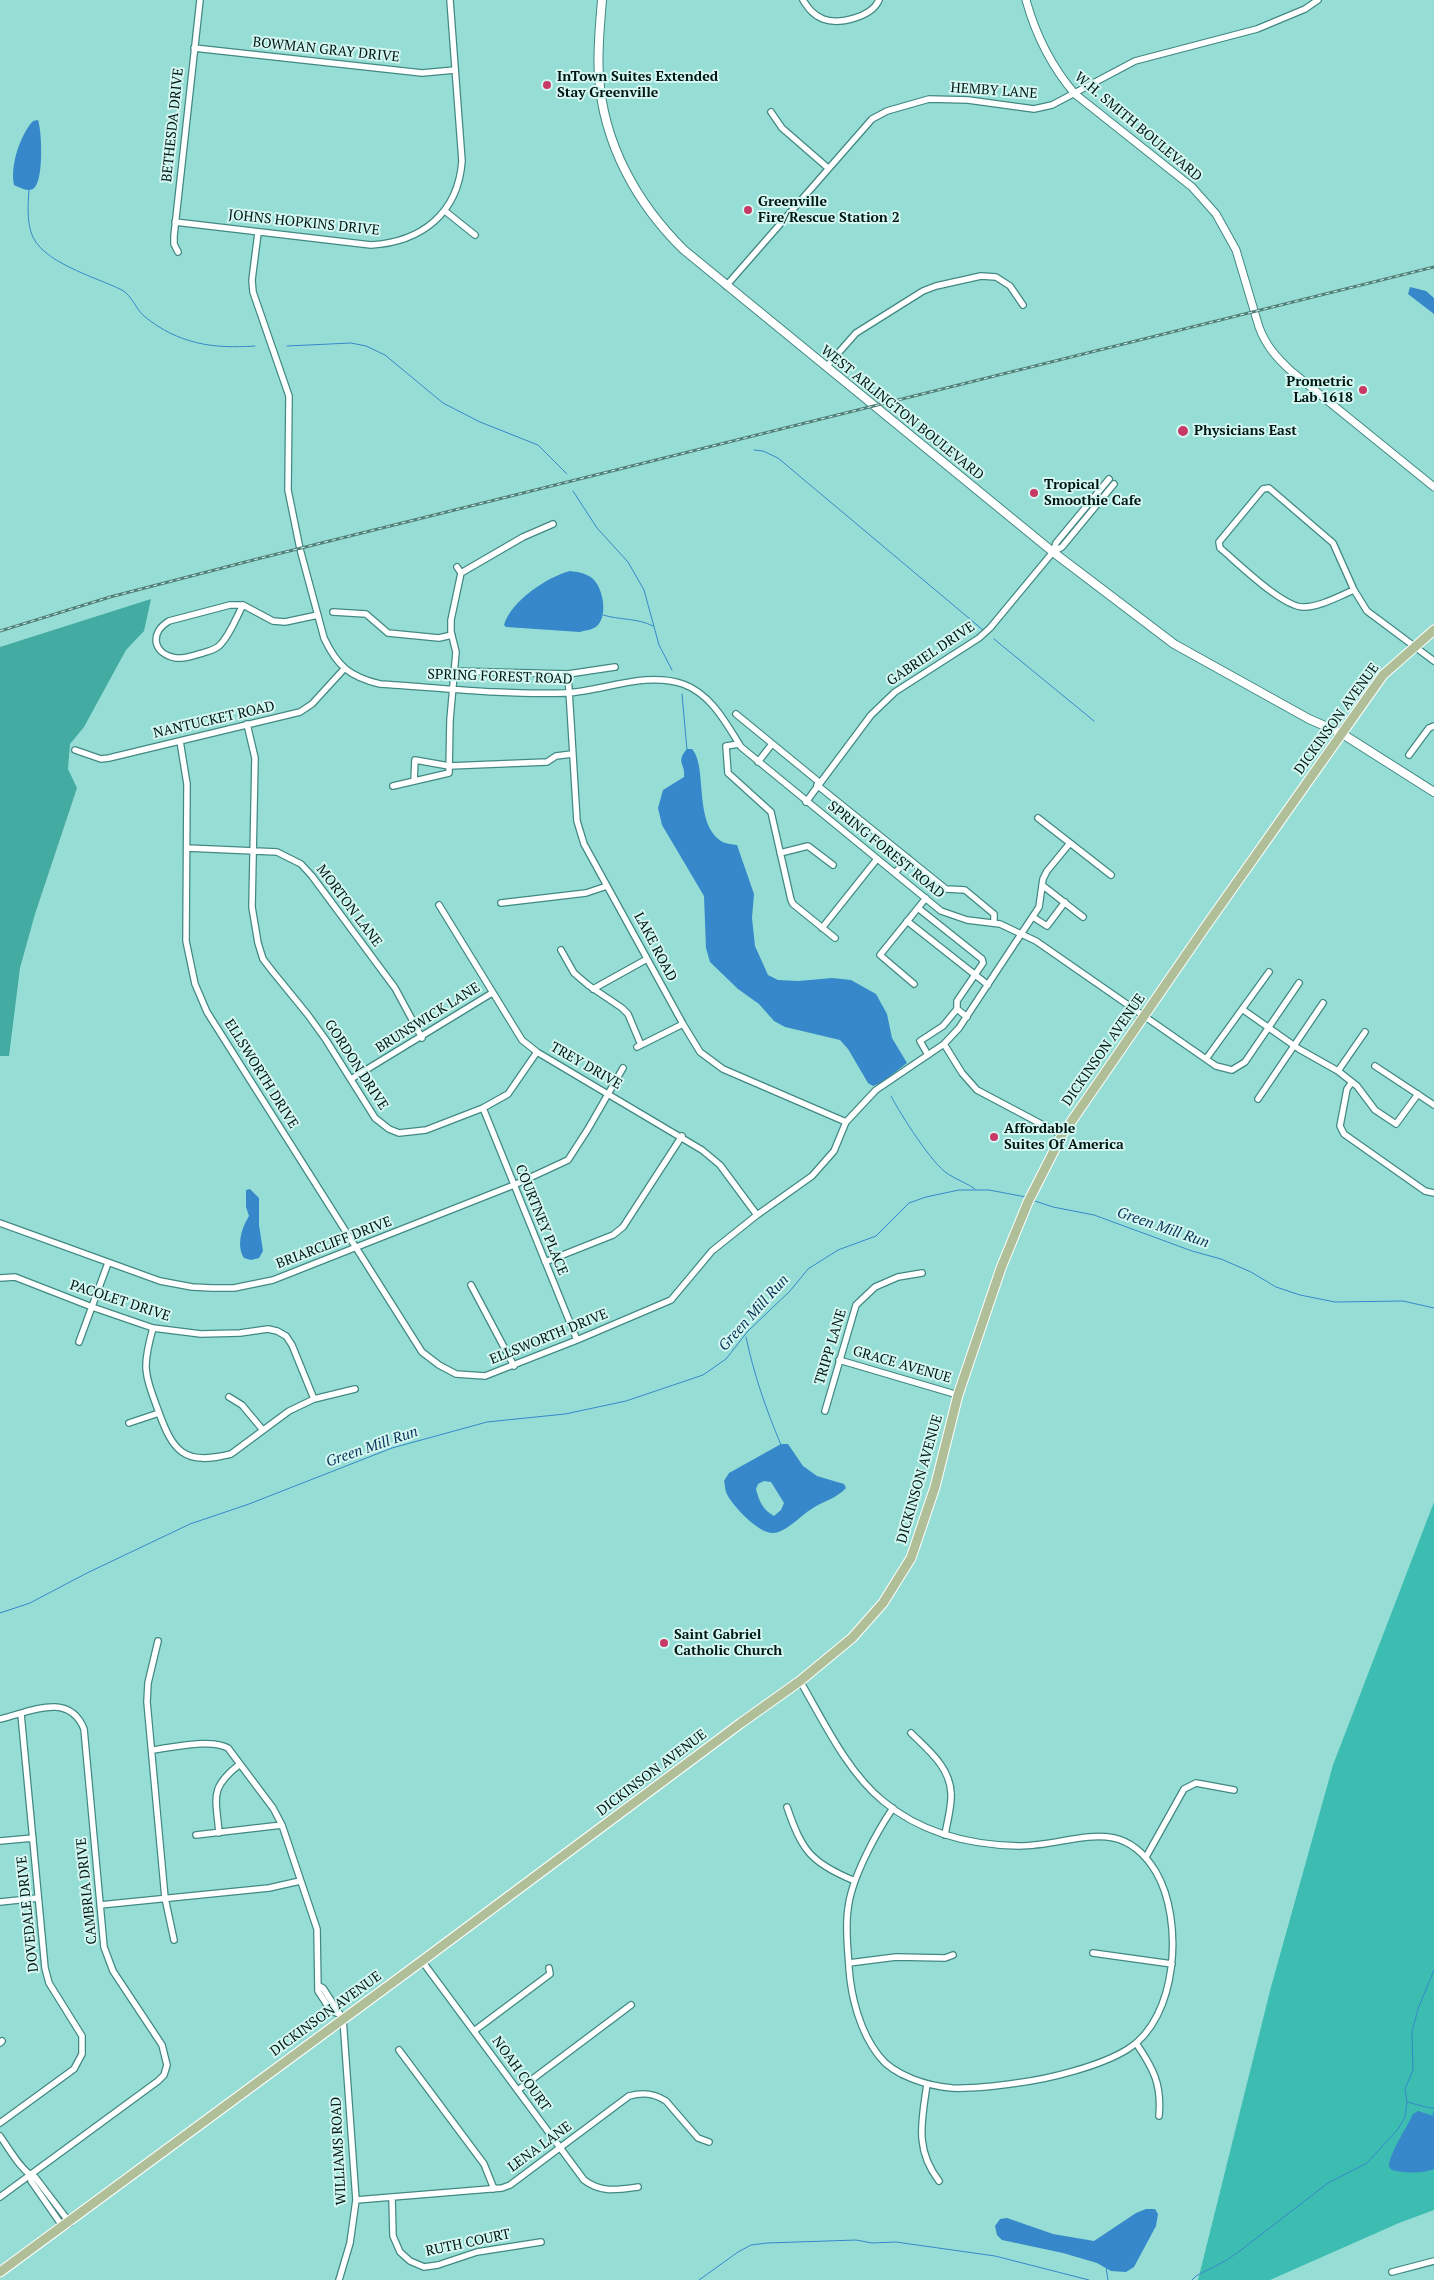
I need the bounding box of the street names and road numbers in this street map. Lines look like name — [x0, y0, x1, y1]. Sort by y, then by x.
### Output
street label: BOWMAN GRAY DRIVE — [252, 34, 400, 66]
street label: BETHESDA DRIVE — [159, 67, 187, 183]
street label: W.H. SMITH BOULEVARD — [1071, 69, 1205, 185]
street label: HEMBY LANE — [950, 80, 1038, 102]
street label: JOHNS HOPKINS DRIVE — [228, 207, 380, 239]
street label: WEST ARLINGTON BOULEVARD — [817, 342, 987, 484]
street label: GABRIEL DRIVE — [884, 618, 978, 690]
street label: DICKINSON AVENUE — [1291, 660, 1383, 778]
street label: SPRING FOREST ROAD — [427, 666, 573, 688]
street label: NANTUCKET ROAD — [152, 698, 276, 742]
street label: SPRING FOREST ROAD — [824, 798, 948, 902]
street label: MORTON LANE — [313, 862, 385, 950]
street label: LAKE ROAD — [630, 910, 680, 984]
street label: BRUNSWICK LANE — [373, 979, 483, 1057]
street label: DICKINSON AVENUE — [1059, 991, 1149, 1109]
street label: ELLSWORTH DRIVE — [220, 1016, 302, 1132]
street label: GORDON DRIVE — [321, 1017, 391, 1113]
street label: TREY DRIVE — [547, 1039, 625, 1093]
street label: COURTNEY PLACE — [511, 1162, 571, 1278]
street label: BRIARCLIFF DRIVE — [274, 1213, 394, 1273]
street label: PACOLET DRIVE — [68, 1277, 172, 1325]
street label: ELLSWORTH DRIVE — [487, 1306, 611, 1368]
street label: TRIPP LANE — [812, 1307, 850, 1387]
street label: GRACE AVENUE — [851, 1343, 953, 1387]
street label: DICKINSON AVENUE — [894, 1413, 946, 1545]
street label: DICKINSON AVENUE — [594, 1726, 710, 1820]
street label: CAMBRIA DRIVE — [73, 1837, 101, 1945]
street label: DOVEDALE DRIVE — [14, 1855, 42, 1973]
street label: DICKINSON AVENUE — [267, 1968, 385, 2060]
street label: NOAH COURT — [488, 2033, 554, 2115]
street label: WILLIAMS ROAD — [328, 2096, 350, 2206]
street label: LENA LANE — [505, 2118, 575, 2176]
street label: RUTH COURT — [424, 2226, 512, 2260]

